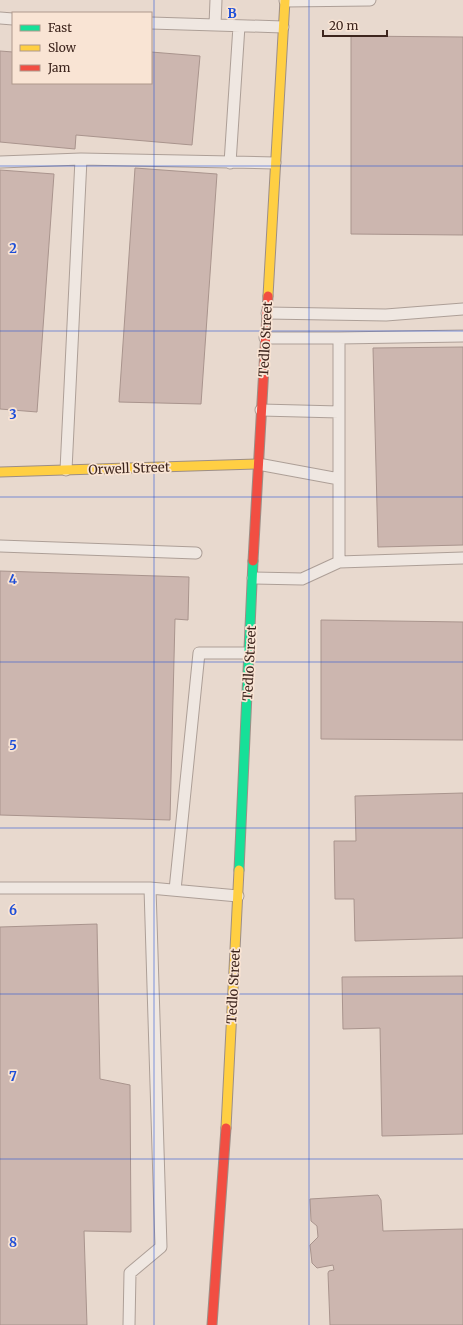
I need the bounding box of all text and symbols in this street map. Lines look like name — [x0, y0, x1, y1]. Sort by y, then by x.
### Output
text: B — [227, 5, 237, 22]
legend — [12, 12, 152, 84]
scale bar — [323, 12, 387, 38]
text: 20 m — [329, 18, 358, 33]
text: Fast — [48, 20, 72, 35]
text: Slow — [48, 40, 77, 55]
text: Jam — [47, 60, 71, 75]
text: 2 — [9, 240, 17, 257]
street label: Tedlo Street — [255, 301, 276, 377]
text: 3 — [9, 406, 17, 423]
street label: Orwell Street — [88, 459, 170, 478]
text: 4 — [9, 571, 18, 588]
street label: Tedlo Street — [239, 625, 260, 701]
text: 5 — [9, 737, 17, 754]
text: 6 — [9, 902, 17, 919]
street label: Tedlo Street — [223, 948, 244, 1024]
text: 7 — [9, 1068, 17, 1085]
text: 8 — [9, 1234, 17, 1251]

